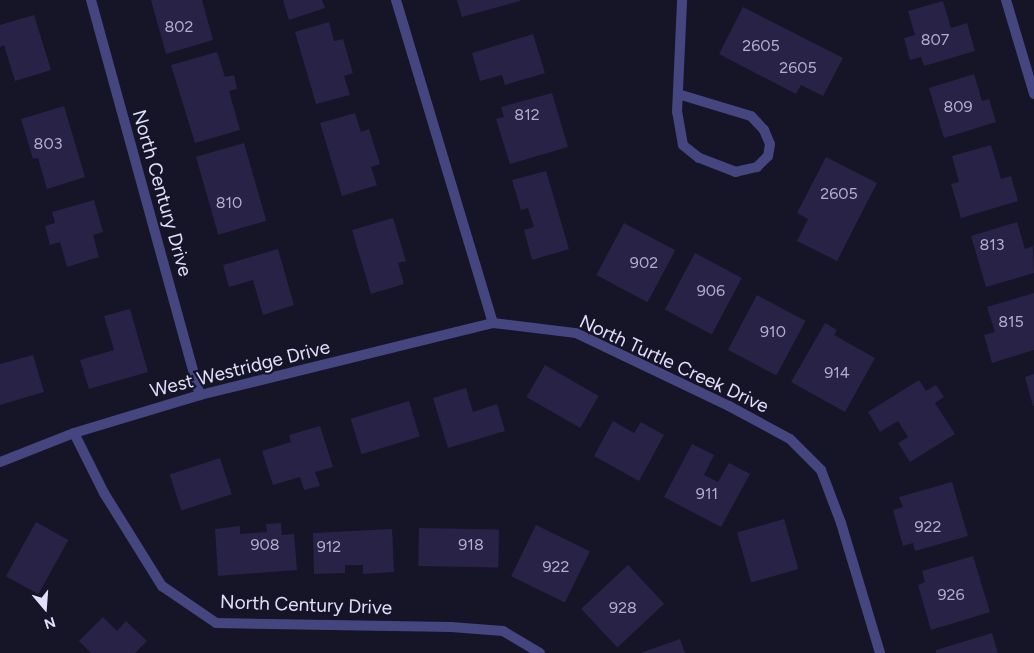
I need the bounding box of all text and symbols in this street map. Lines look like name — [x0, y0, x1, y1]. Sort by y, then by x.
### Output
house number: 802 — [164, 17, 194, 37]
house number: 807 — [921, 30, 949, 50]
house number: 2605 — [742, 36, 780, 56]
house number: 2605 — [779, 58, 817, 78]
house number: 809 — [943, 97, 973, 117]
house number: 812 — [514, 105, 540, 125]
street label: North Century Drive — [127, 107, 197, 279]
house number: 803 — [34, 134, 62, 154]
house number: 2605 — [820, 184, 858, 204]
house number: 810 — [216, 193, 242, 213]
house number: 813 — [979, 235, 1005, 255]
house number: 902 — [630, 253, 658, 273]
house number: 906 — [697, 281, 725, 301]
street label: North Turtle Creek Drive — [576, 310, 772, 418]
house number: 815 — [998, 312, 1024, 332]
house number: 910 — [760, 322, 786, 342]
street label: West Westridge Drive — [148, 336, 332, 402]
house number: 914 — [824, 363, 850, 383]
house number: 911 — [696, 484, 718, 504]
house number: 922 — [915, 517, 941, 537]
house number: 908 — [250, 535, 280, 555]
house number: 918 — [458, 535, 484, 555]
house number: 912 — [317, 537, 341, 557]
house number: 922 — [543, 557, 569, 577]
north arrow — [20, 583, 70, 633]
house number: 926 — [937, 585, 965, 605]
street label: North Century Drive — [220, 591, 392, 619]
house number: 928 — [609, 598, 637, 618]
text: N — [42, 613, 58, 632]

